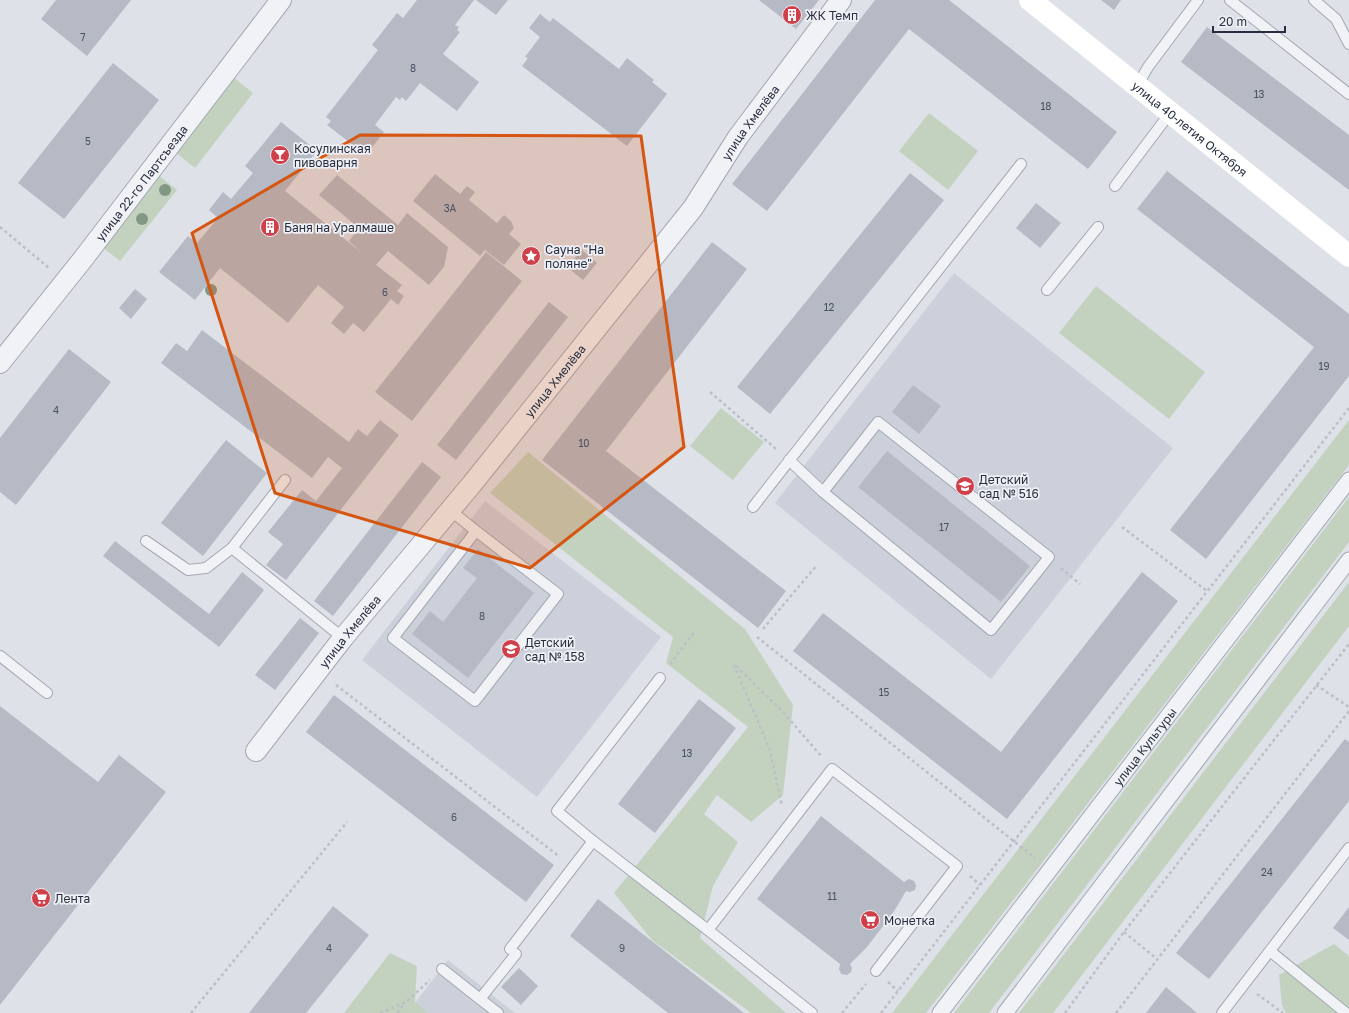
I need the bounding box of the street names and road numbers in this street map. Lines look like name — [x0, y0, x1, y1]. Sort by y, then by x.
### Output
street label: улица 40-летия Октября — [1129, 77, 1251, 179]
street label: улица Хмелёва — [718, 82, 782, 163]
street label: улица 22-го Партсъезда — [92, 122, 190, 244]
street label: улица Хмелёва — [521, 341, 589, 420]
street label: улица Хмелёва — [316, 592, 383, 670]
street label: улица Культуры — [1110, 704, 1179, 788]

